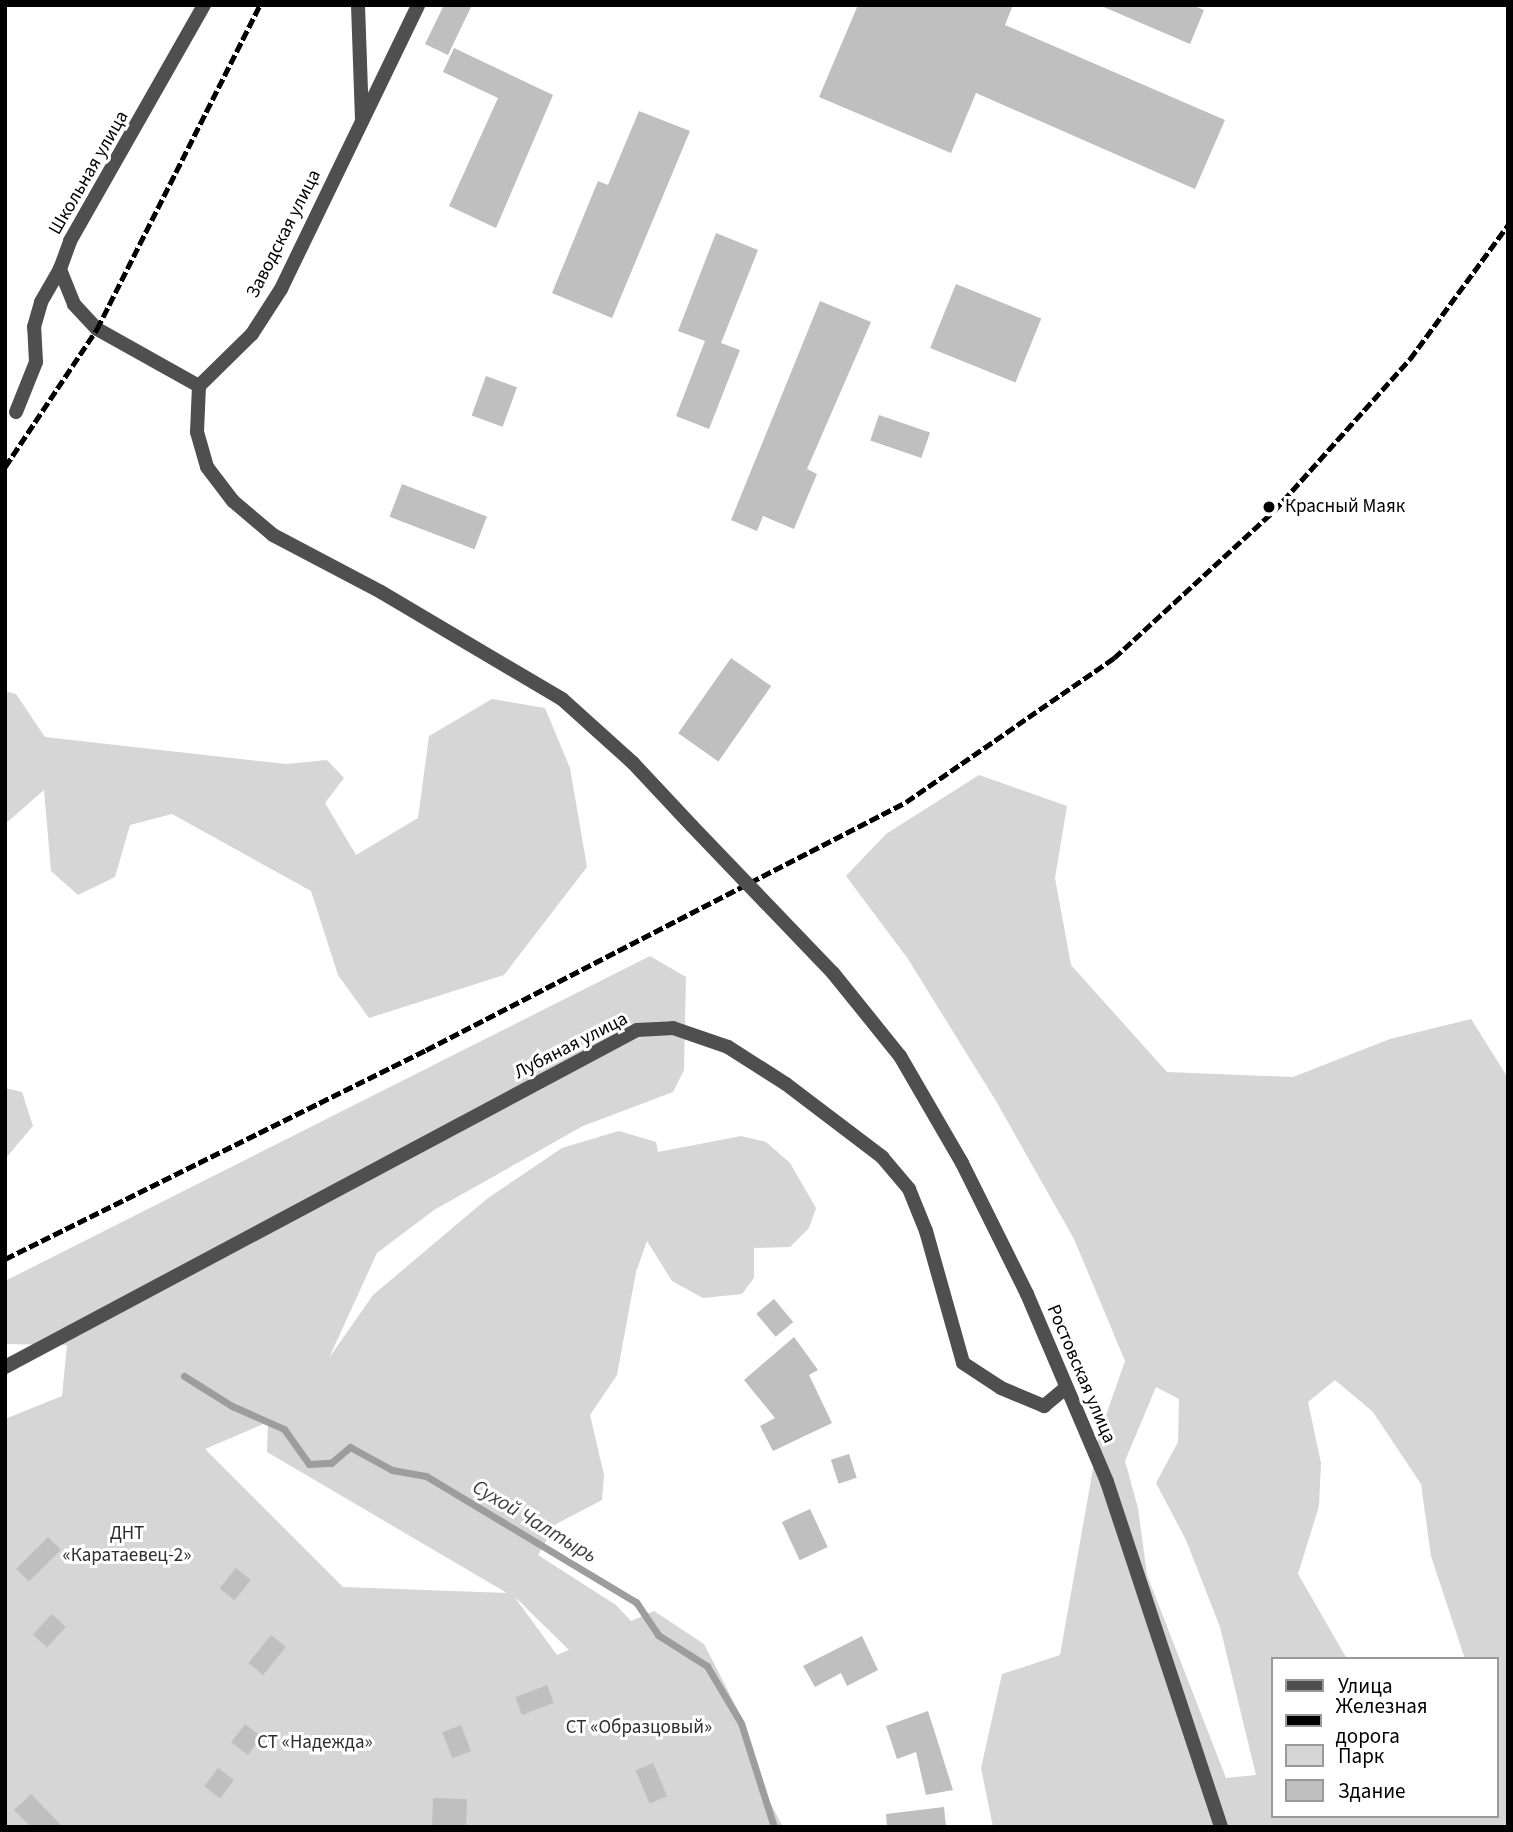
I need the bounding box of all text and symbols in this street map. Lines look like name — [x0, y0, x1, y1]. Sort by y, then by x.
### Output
street label: Школьная улица — [44, 107, 134, 239]
street label: Заводская улица — [242, 166, 326, 302]
place label: Красный Маяк — [1285, 496, 1405, 518]
marker: Красный Маяк — [1259, 497, 1279, 517]
street label: Лубяная улица — [510, 1008, 632, 1084]
street label: Ростовская улица — [1042, 1301, 1120, 1447]
water label: Сухой Чалтырь — [468, 1474, 602, 1568]
park label: ДНТ «Каратаевец-2» — [63, 1523, 191, 1567]
legend — [1272, 1657, 1499, 1818]
text: Улица — [1338, 1671, 1393, 1701]
text: Железная дорога — [1336, 1691, 1428, 1751]
park label: СТ «Образцовый» — [566, 1717, 712, 1739]
park label: СТ «Надежда» — [257, 1732, 373, 1754]
text: Парк — [1338, 1741, 1384, 1771]
text: Здание — [1338, 1776, 1406, 1806]

